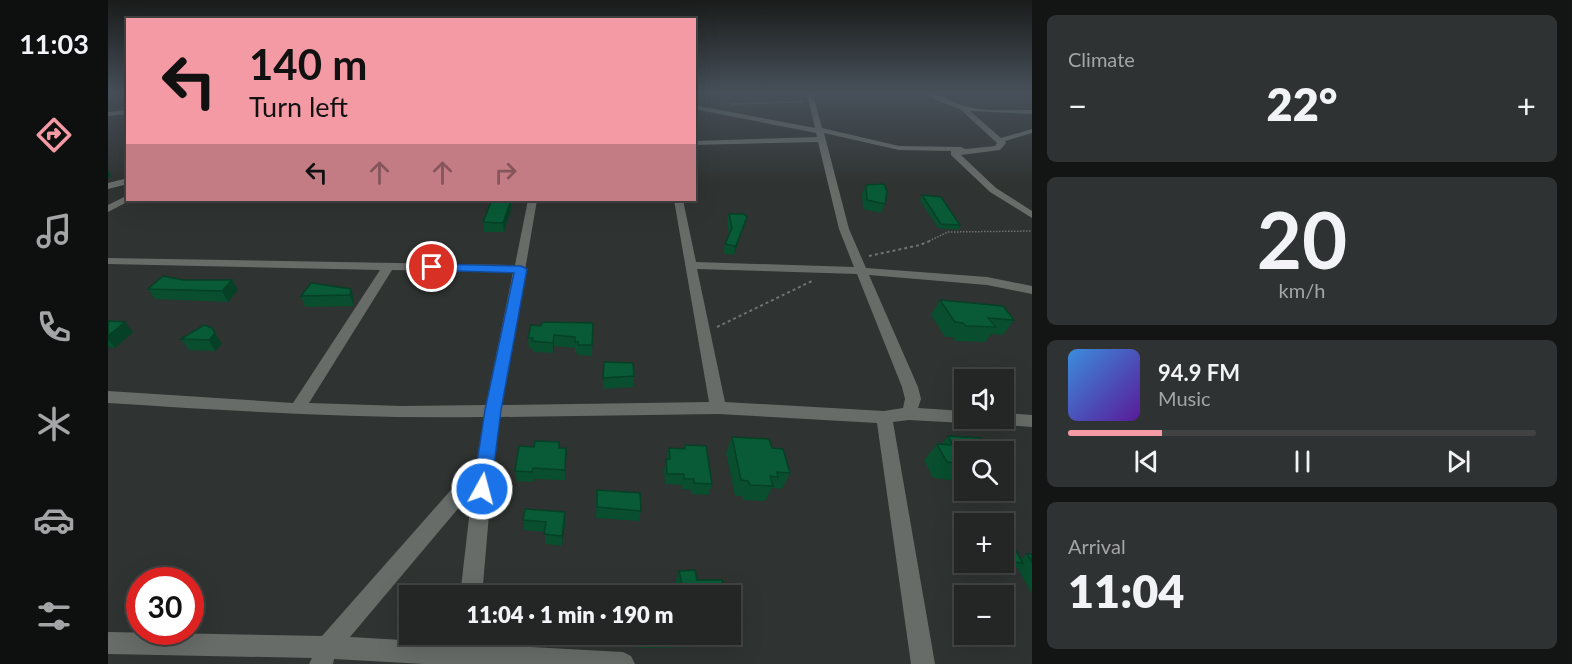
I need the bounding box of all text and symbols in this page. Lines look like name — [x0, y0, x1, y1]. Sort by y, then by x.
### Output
text: 11:03 — [19, 27, 89, 60]
text: 140 m — [249, 39, 367, 89]
icon: left — [150, 42, 228, 120]
text: Climate — [1068, 47, 1135, 71]
text: 22° — [1267, 77, 1337, 131]
text: − — [1068, 85, 1087, 125]
text: + — [1517, 85, 1536, 125]
text: Turn left — [249, 90, 348, 123]
icon: directions — [33, 114, 75, 156]
icon: left — [300, 156, 333, 189]
icon: ahead — [363, 156, 396, 189]
icon: ahead — [426, 156, 459, 189]
icon: right — [489, 156, 522, 189]
text: 20 — [1257, 192, 1347, 286]
icon: music — [33, 210, 75, 252]
pin — [406, 241, 457, 292]
icon: arrive — [415, 250, 448, 283]
text: km/h — [1279, 278, 1325, 302]
icon: phone — [33, 306, 75, 348]
text: 94.9 FM — [1158, 359, 1240, 386]
map controls — [954, 369, 1014, 645]
button: sound — [954, 369, 1014, 429]
text: Music — [1158, 386, 1211, 410]
icon: climate — [33, 403, 75, 445]
button: search — [954, 441, 1014, 501]
icon: previous — [1130, 445, 1163, 478]
icon: pause — [1286, 445, 1319, 478]
icon: next — [1442, 445, 1475, 478]
position arrow — [450, 457, 514, 521]
icon: car — [33, 499, 75, 541]
button: + — [954, 513, 1014, 573]
text: Arrival — [1068, 534, 1126, 558]
text: 11:04 — [1068, 564, 1184, 618]
speed limit sign: 30 — [126, 567, 204, 645]
button: − — [954, 585, 1014, 645]
icon: filters — [33, 595, 75, 637]
text: 11:04 · 1 min · 190 m — [467, 601, 673, 628]

